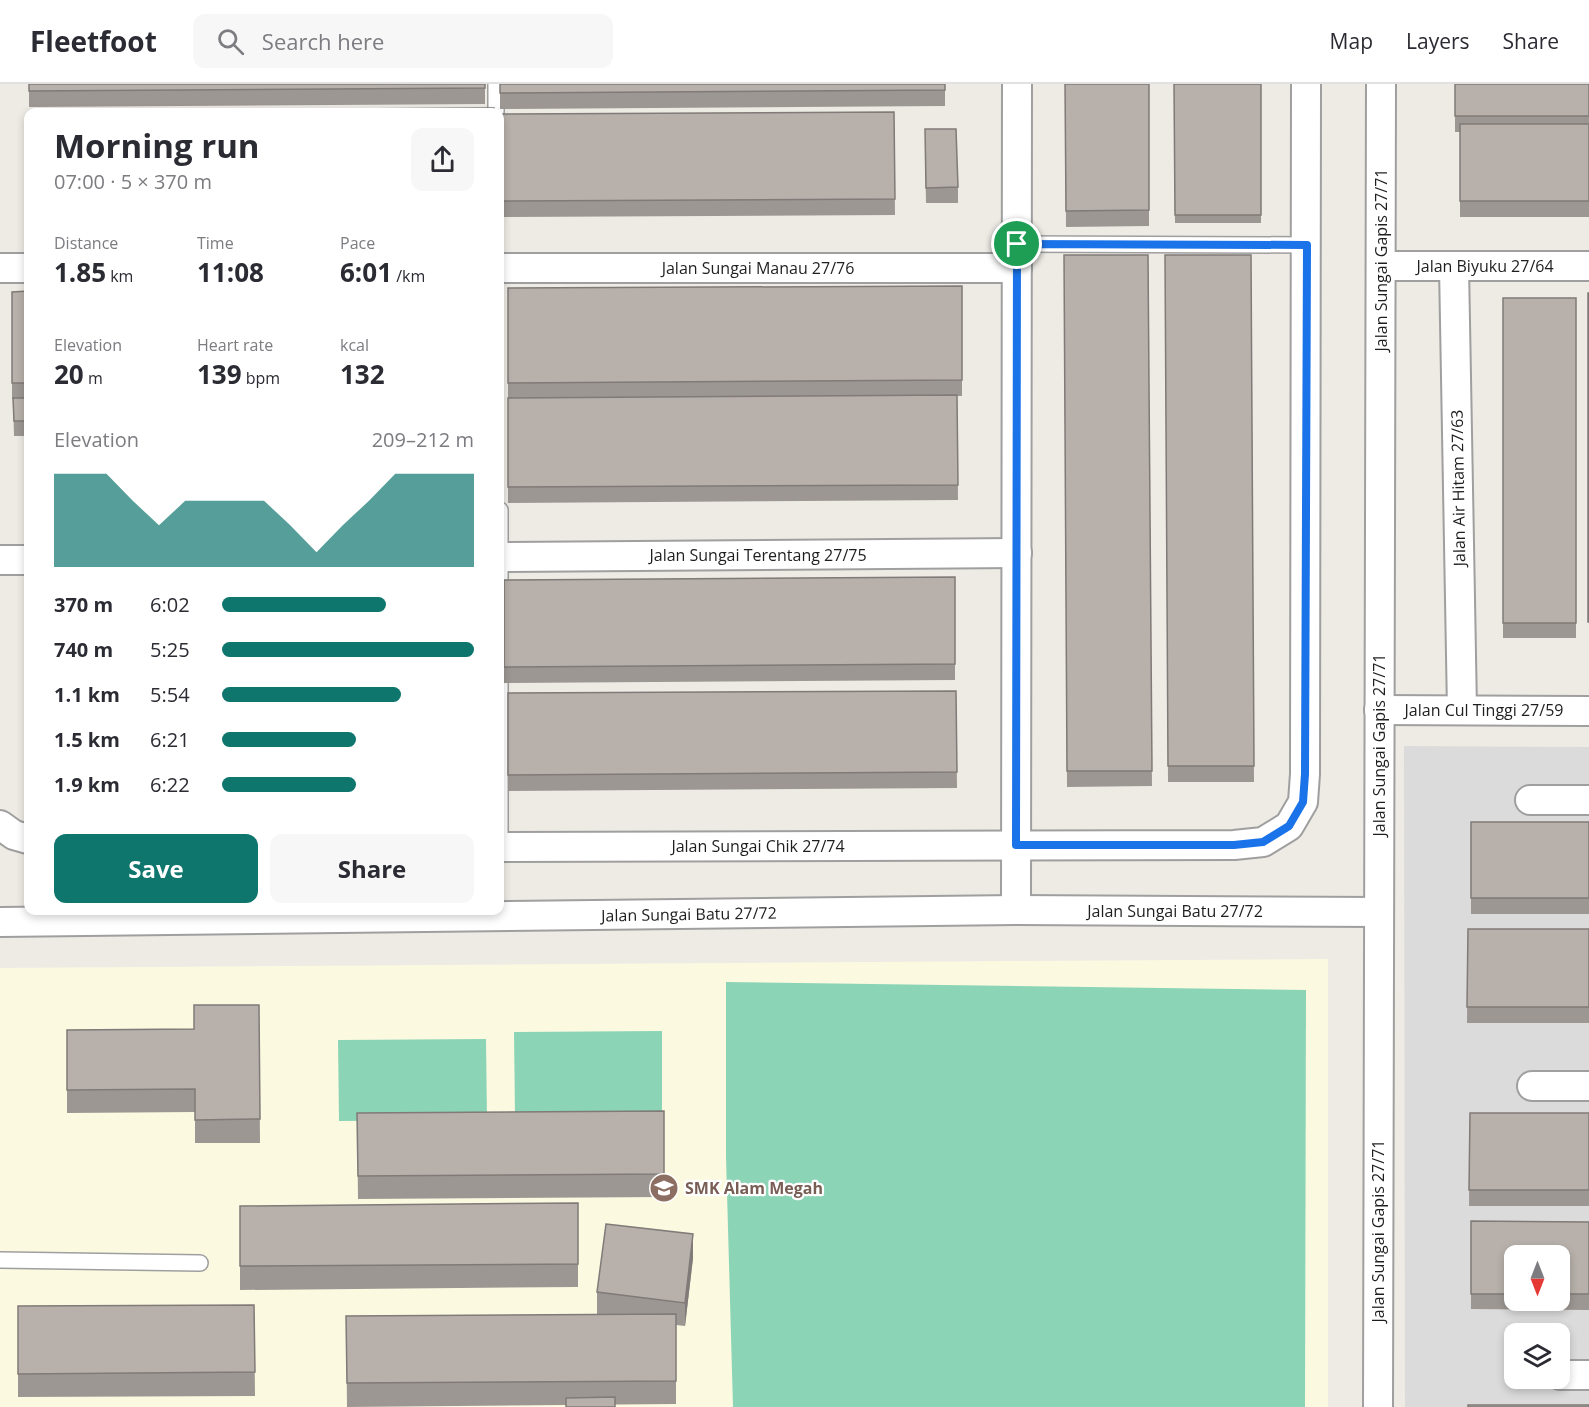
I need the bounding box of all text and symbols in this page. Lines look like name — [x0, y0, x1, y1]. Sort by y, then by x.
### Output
search box — [193, 14, 613, 68]
text: Fleetfoot — [30, 22, 157, 60]
icon: search — [214, 25, 247, 58]
text: Search here — [262, 26, 384, 56]
text: Map — [1330, 27, 1373, 55]
text: Layers — [1406, 27, 1470, 55]
text: Share — [1503, 27, 1559, 55]
text: Morning run — [54, 123, 260, 168]
button: share — [411, 128, 474, 191]
text: 07:00 · 5 × 370 m — [54, 168, 212, 195]
street label: Jalan Sungai Gapis 27/71 — [1370, 169, 1392, 353]
pin — [991, 218, 1042, 269]
icon: arrive — [1000, 227, 1033, 260]
text: Distance — [54, 232, 118, 254]
text: Time — [197, 232, 234, 254]
text: Pace — [340, 232, 375, 254]
text: 1.85 — [54, 254, 106, 290]
text: 11:08 — [197, 254, 264, 290]
text: 6:01 — [340, 254, 392, 290]
street label: Jalan Biyuku 27/64 — [1414, 255, 1554, 277]
street label: Jalan Sungai Manau 27/76 — [660, 257, 854, 279]
text: km — [106, 265, 133, 287]
text: /km — [392, 265, 425, 287]
text: Elevation — [54, 334, 122, 356]
text: Heart rate — [197, 334, 273, 356]
text: kcal — [340, 334, 369, 356]
text: 20 — [54, 356, 84, 392]
text: 139 — [197, 356, 242, 392]
text: 132 — [340, 356, 385, 392]
text: m — [84, 367, 103, 389]
text: bpm — [242, 367, 280, 389]
street label: Jalan Air Hitam 27/63 — [1446, 409, 1470, 569]
text: Elevation — [54, 426, 139, 453]
text: 209–212 m — [372, 426, 474, 453]
street label: Jalan Sungai Terentang 27/75 — [647, 544, 867, 566]
text: 370 m — [54, 591, 113, 618]
text: 6:02 — [150, 591, 190, 618]
text: 740 m — [54, 636, 113, 663]
text: 5:25 — [150, 636, 190, 663]
street label: Jalan Sungai Gapis 27/71 — [1368, 654, 1390, 838]
text: 1.1 km — [54, 681, 120, 708]
text: 5:54 — [150, 681, 190, 708]
street label: Jalan Cul Tinggi 27/59 — [1403, 699, 1563, 721]
text: 1.5 km — [54, 726, 120, 753]
text: 6:21 — [150, 726, 190, 753]
text: 1.9 km — [54, 771, 120, 798]
text: 6:22 — [150, 771, 190, 798]
button: Save — [54, 834, 258, 903]
button: Share — [270, 834, 474, 903]
street label: Jalan Sungai Chik 27/74 — [669, 835, 845, 857]
street label: Jalan Sungai Batu 27/72 — [1085, 900, 1263, 922]
street label: Jalan Sungai Batu 27/72 — [599, 901, 777, 927]
street label: Jalan Sungai Gapis 27/71 — [1367, 1140, 1389, 1324]
school or university icon: SMK Alam Megah — [648, 1172, 680, 1204]
place label: SMK Alam Megah — [685, 1177, 823, 1199]
north arrow — [1504, 1245, 1570, 1311]
map controls — [1504, 1245, 1570, 1389]
button: layers — [1504, 1323, 1570, 1389]

